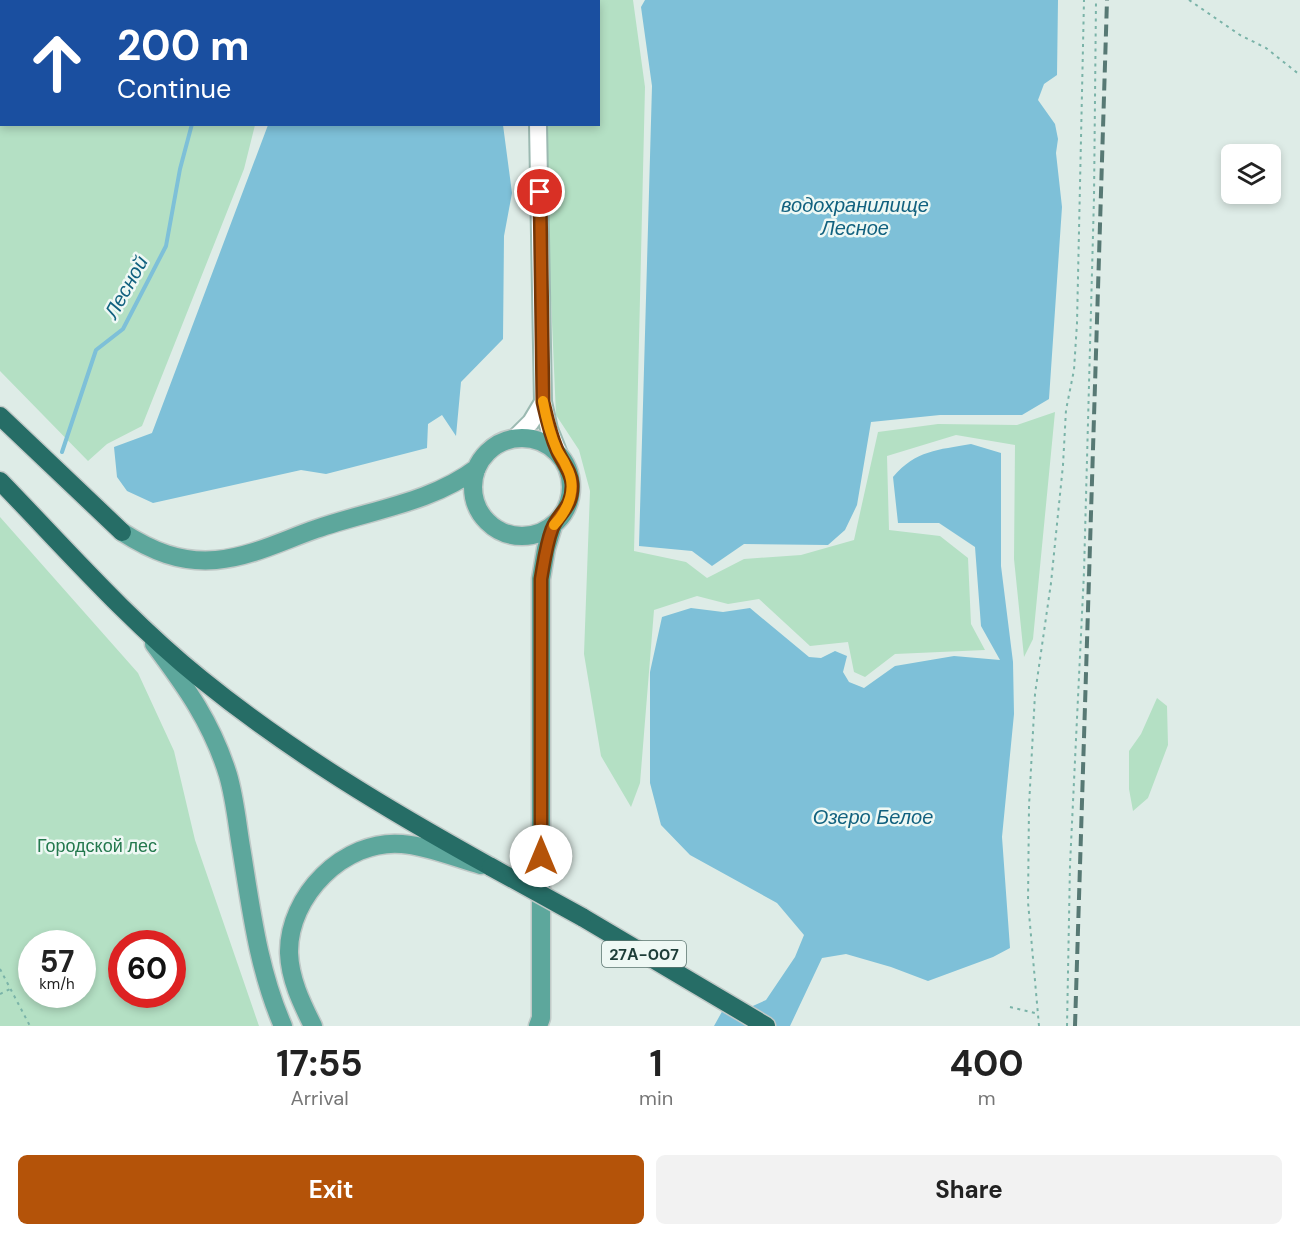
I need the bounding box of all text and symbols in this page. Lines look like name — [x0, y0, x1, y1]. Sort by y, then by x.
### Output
text: 200 m — [117, 18, 250, 73]
icon: ahead — [18, 24, 96, 102]
text: Continue — [117, 71, 231, 106]
map controls — [1221, 144, 1281, 204]
button: layers — [1221, 144, 1281, 204]
pin — [514, 166, 565, 217]
icon: arrive — [523, 175, 556, 208]
water label: водохранилище Лесное — [781, 192, 929, 241]
water label: Лесной — [97, 251, 154, 325]
water label: Озеро Белое — [813, 804, 933, 830]
position arrow — [509, 824, 573, 888]
park label: Городской лес — [37, 834, 157, 858]
speed limit sign: 60 — [108, 930, 186, 1008]
road number: 27А-007 — [602, 941, 686, 967]
text: 57 — [40, 942, 74, 981]
text: km/h — [39, 974, 75, 994]
text: 17:55 — [276, 1040, 363, 1087]
text: 1 — [650, 1040, 663, 1087]
text: 400 — [950, 1040, 1024, 1087]
text: Arrival — [290, 1085, 349, 1111]
text: min — [639, 1085, 673, 1111]
text: m — [978, 1085, 995, 1111]
button: Exit — [18, 1155, 644, 1224]
button: Share — [656, 1155, 1282, 1224]

